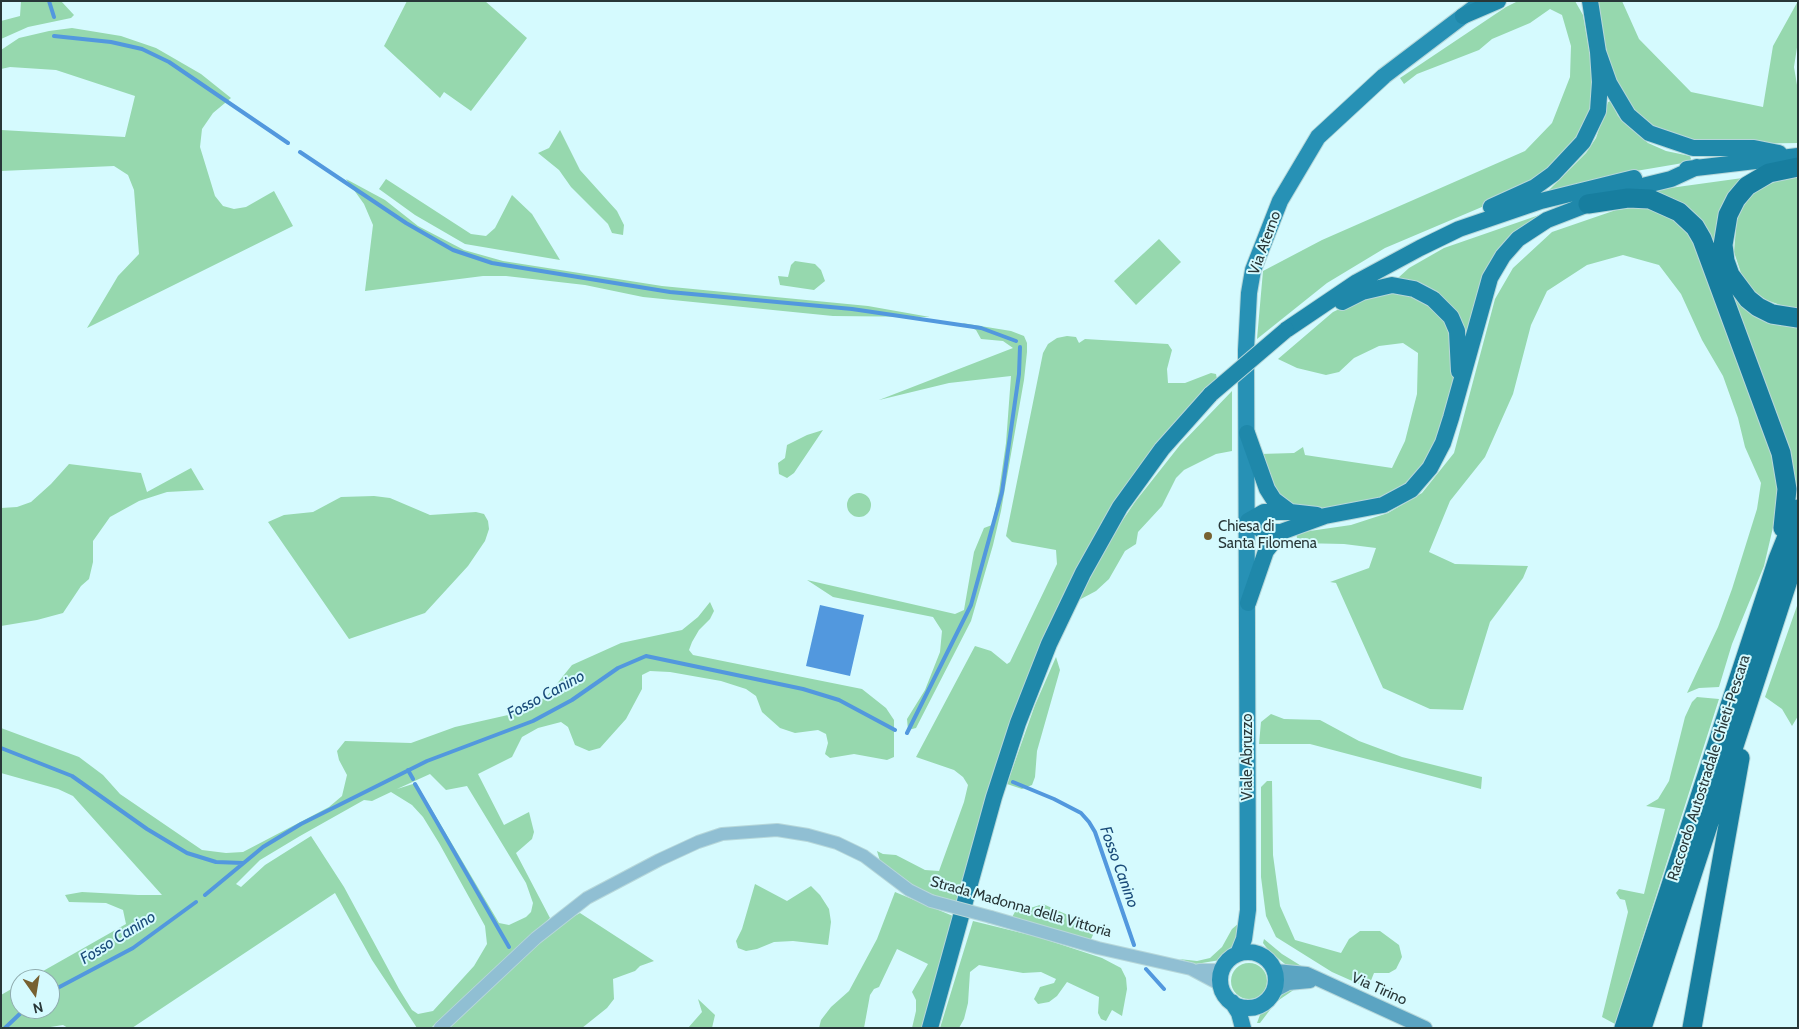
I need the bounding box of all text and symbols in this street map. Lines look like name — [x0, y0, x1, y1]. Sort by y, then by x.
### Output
street label: Via Aterno — [1245, 209, 1285, 277]
place label: Chiesa di Santa Filomena — [1218, 518, 1317, 553]
marker: Chiesa di Santa Filomena — [1202, 530, 1214, 542]
street label: Raccordo Autostradale Chieti-Pescara — [1664, 653, 1754, 883]
water label: Fosso Canino — [504, 666, 588, 724]
street label: Viale Abruzzo — [1239, 713, 1257, 801]
water label: Fosso Canino — [1095, 824, 1143, 910]
street label: Strada Madonna della Vittoria — [928, 872, 1114, 942]
water label: Fosso Canino — [77, 907, 159, 969]
north arrow — [10, 969, 60, 1019]
street label: Via Tirino — [1348, 969, 1410, 1009]
text: N — [31, 998, 45, 1018]

